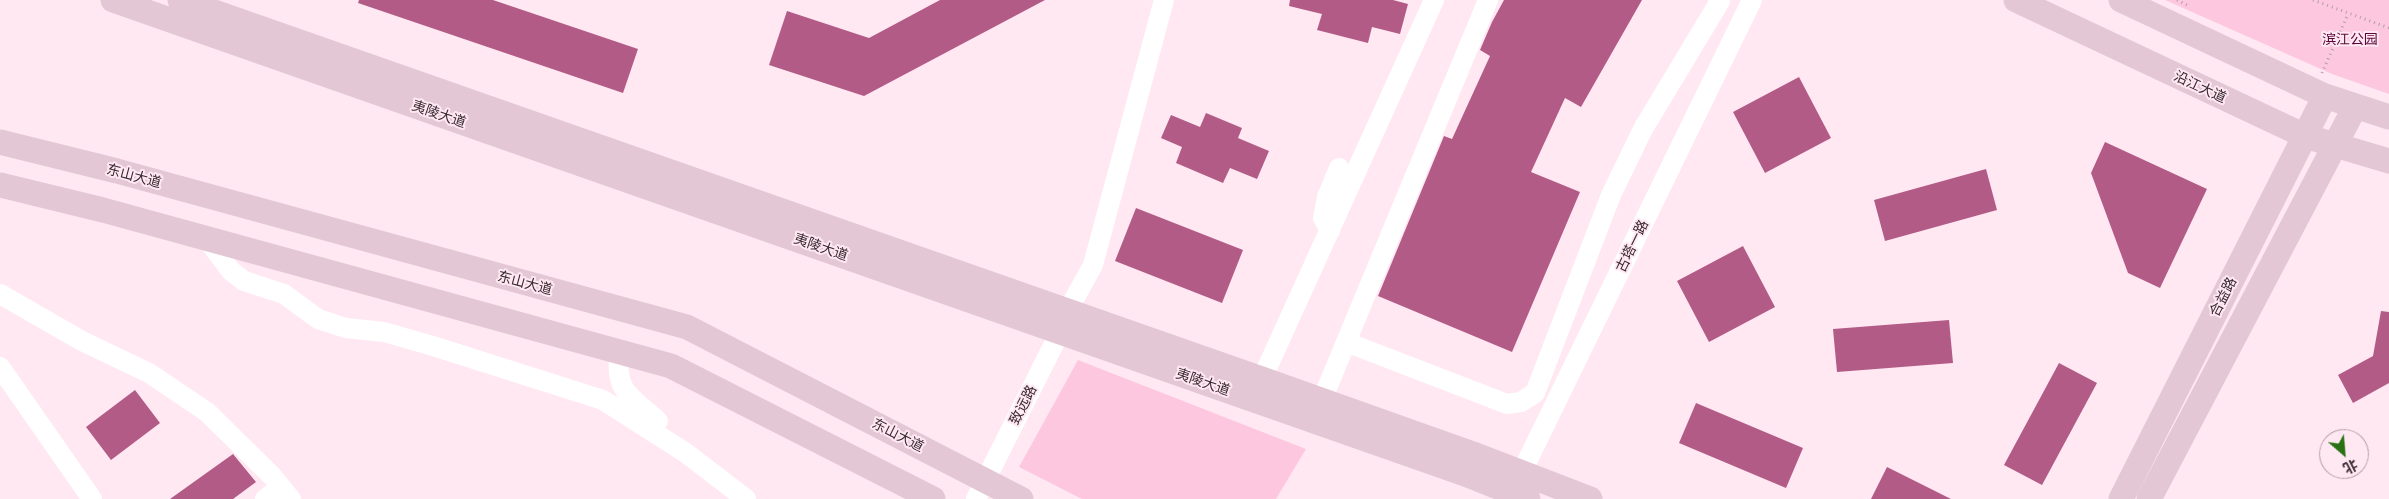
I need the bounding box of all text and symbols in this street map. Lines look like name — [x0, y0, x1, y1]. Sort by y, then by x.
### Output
park label: 滨江公园 — [2322, 31, 2378, 47]
street label: 沿江大道 — [2171, 68, 2229, 106]
street label: 夷陵大道 — [410, 97, 468, 131]
street label: 东山大道 — [105, 161, 163, 191]
street label: 古塔一路 — [1612, 217, 1652, 275]
street label: 夷陵大道 — [792, 230, 850, 264]
street label: 东山大道 — [496, 268, 554, 298]
street label: 合益路 — [2206, 274, 2240, 320]
street label: 夷陵大道 — [1174, 365, 1232, 399]
street label: 致远路 — [1006, 382, 1040, 428]
street label: 东山大道 — [869, 415, 927, 455]
north arrow — [2319, 429, 2369, 479]
text: 北 — [2340, 456, 2361, 478]

